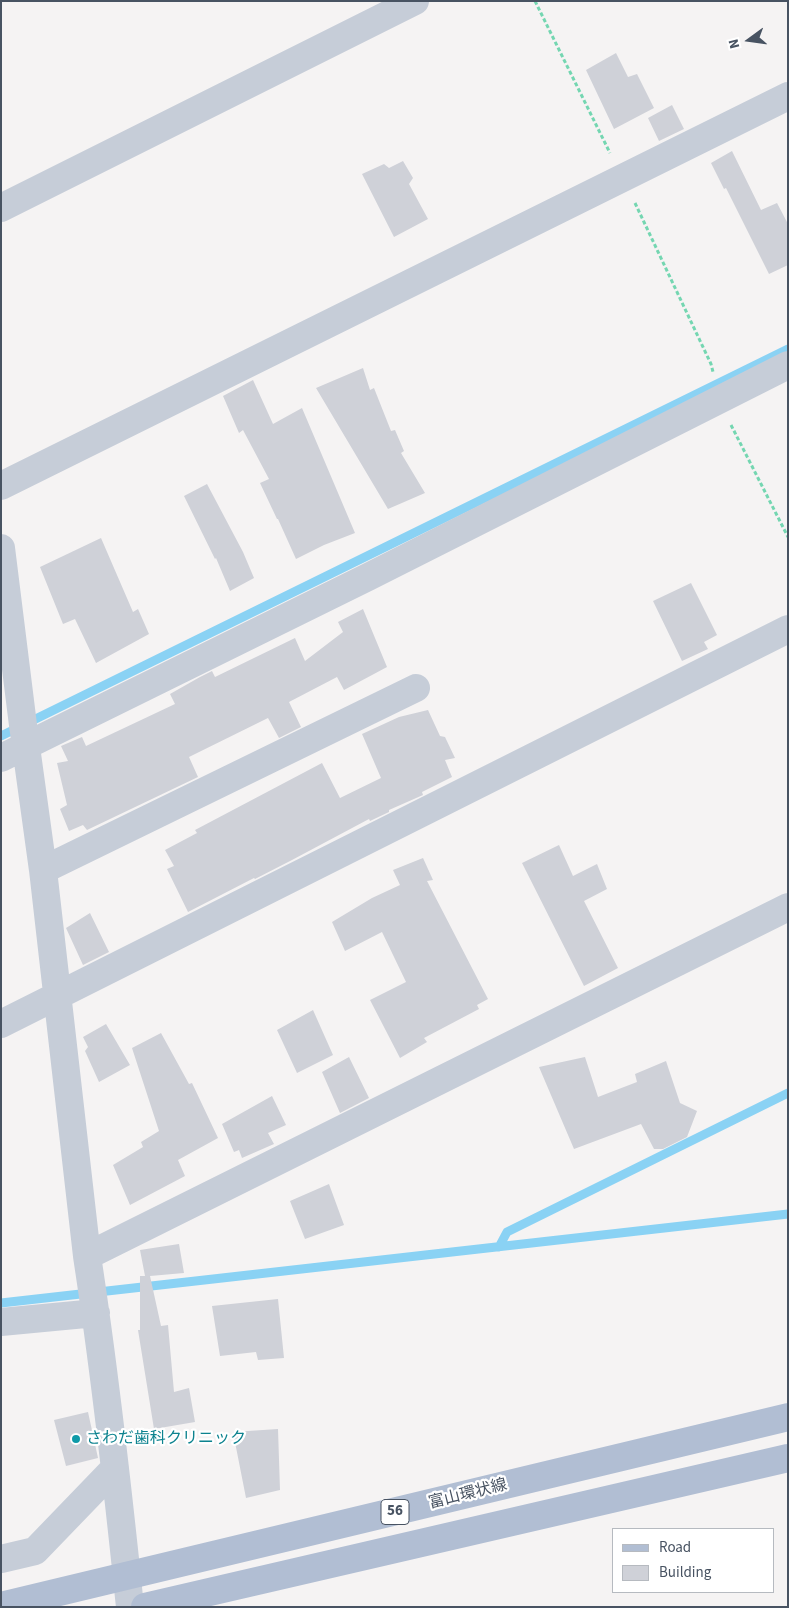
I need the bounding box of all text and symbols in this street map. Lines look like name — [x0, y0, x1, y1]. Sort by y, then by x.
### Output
north arrow — [724, 15, 774, 65]
text: N — [724, 37, 745, 51]
place label: さわだ歯科クリニック — [86, 1429, 246, 1449]
marker: さわだ歯科クリニック — [70, 1433, 82, 1445]
street label: 富山環状線 — [427, 1476, 509, 1514]
road number: 56 — [381, 1500, 409, 1524]
legend — [612, 1528, 774, 1593]
text: Road — [659, 1537, 691, 1558]
text: Building — [659, 1562, 711, 1583]

